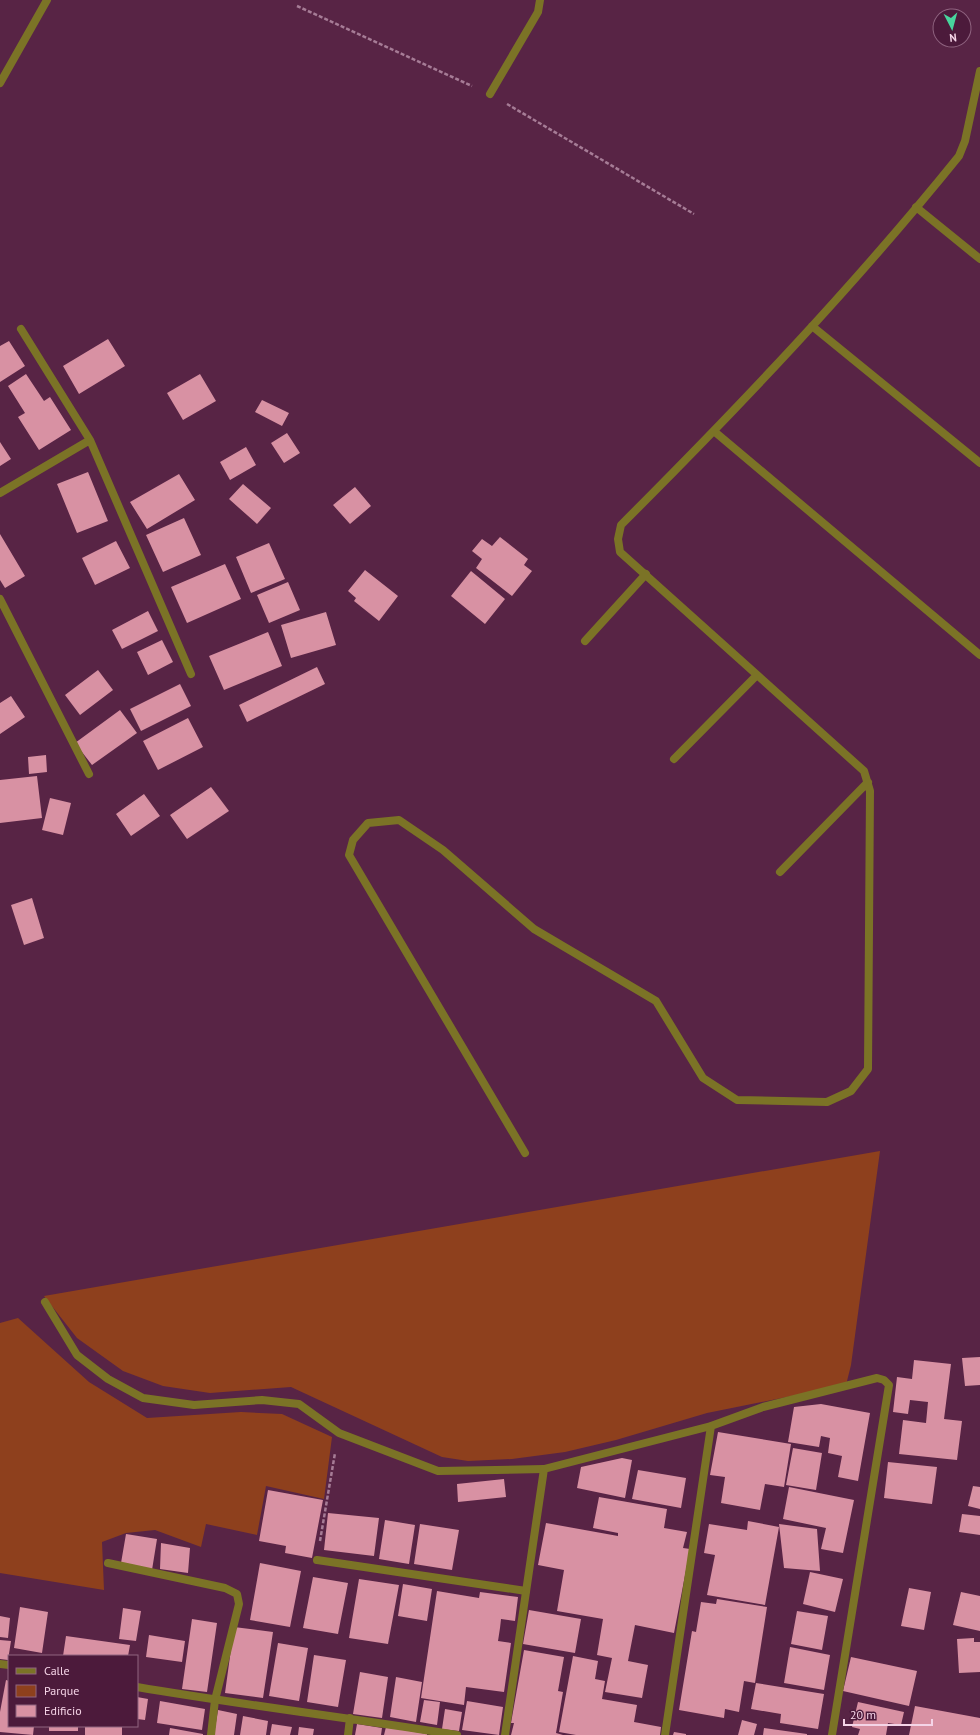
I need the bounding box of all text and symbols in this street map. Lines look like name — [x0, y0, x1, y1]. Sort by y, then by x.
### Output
north arrow — [932, 8, 972, 48]
text: N — [949, 31, 957, 45]
legend — [8, 1655, 138, 1727]
text: Calle — [44, 1663, 70, 1678]
text: Parque — [44, 1683, 79, 1698]
scale bar — [844, 1701, 932, 1727]
text: Edificio — [44, 1703, 82, 1718]
text: 20 m — [850, 1707, 876, 1722]

